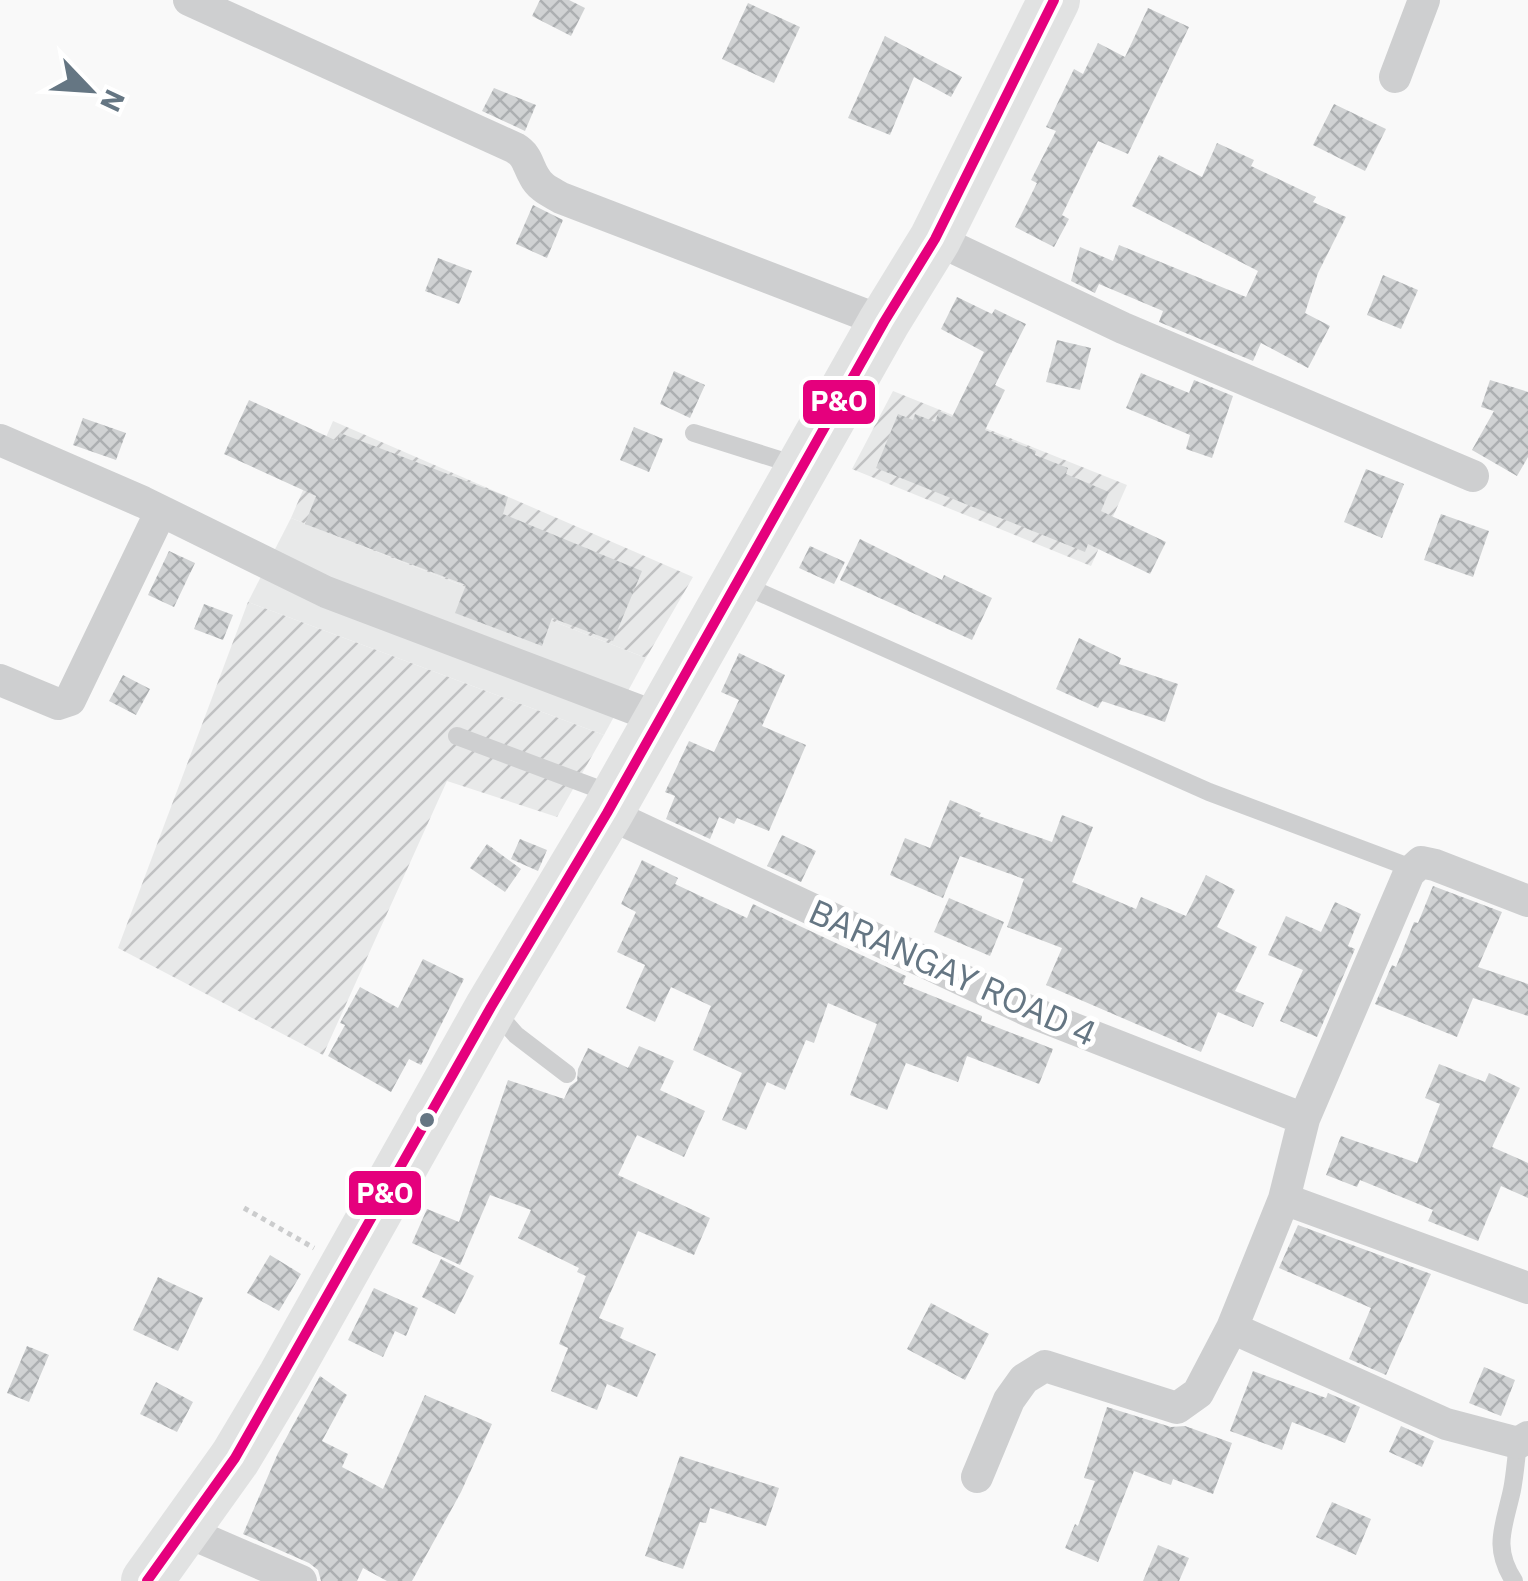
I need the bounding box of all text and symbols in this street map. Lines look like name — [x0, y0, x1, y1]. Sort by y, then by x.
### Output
north arrow — [40, 40, 140, 140]
text: N — [92, 84, 134, 118]
line badge: P&O — [801, 378, 877, 426]
text: P&O — [810, 382, 868, 419]
street label: BARANGAY ROAD 4 — [802, 888, 1104, 1056]
unlabelled marker — [417, 1110, 437, 1130]
line badge: P&O — [347, 1169, 423, 1217]
text: P&O — [356, 1174, 414, 1211]

